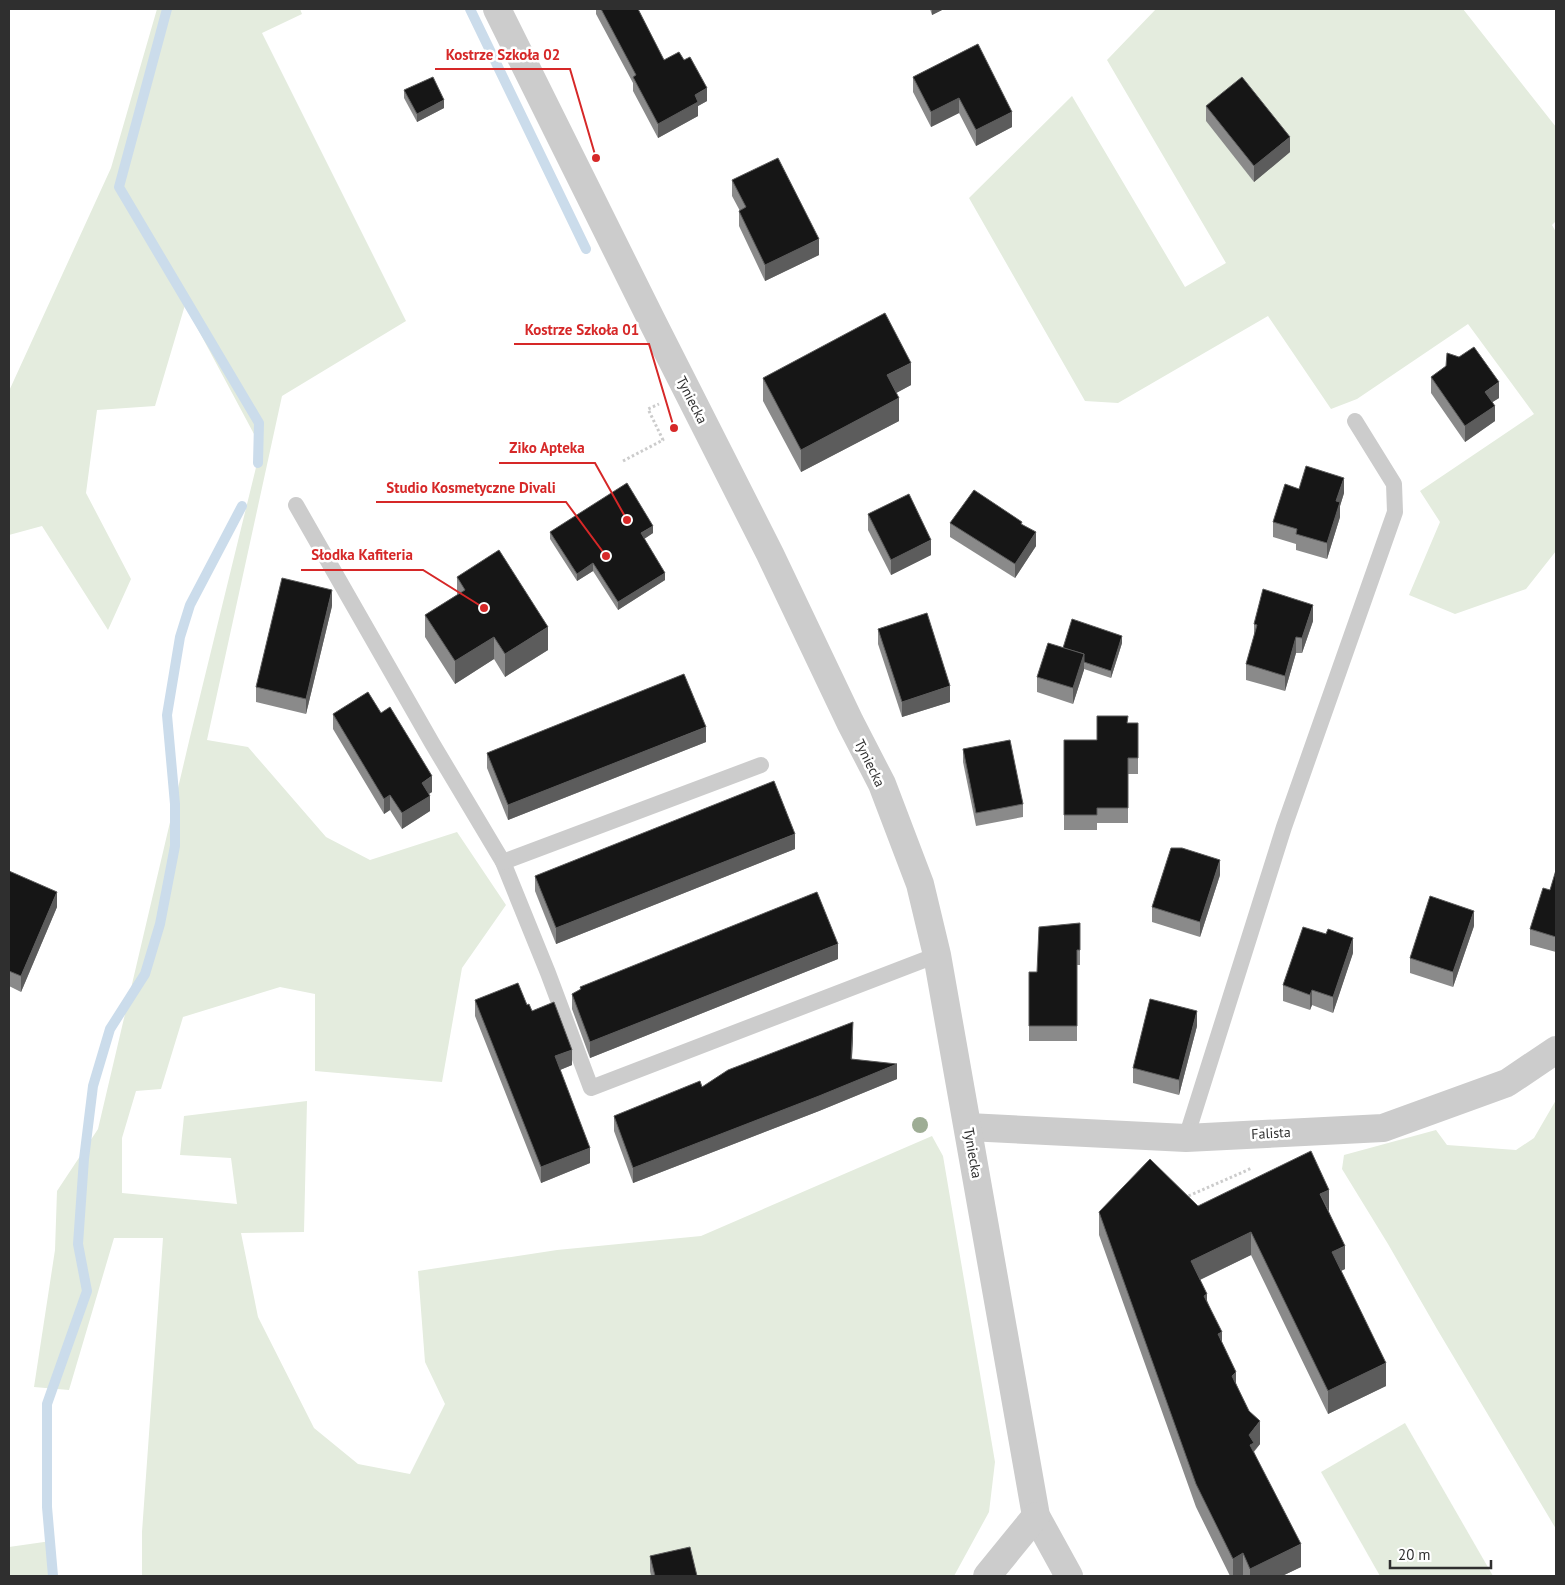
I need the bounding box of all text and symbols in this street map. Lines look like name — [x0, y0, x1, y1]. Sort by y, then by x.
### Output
callout: Kostrze Szkoła 02 — [435, 39, 570, 69]
text: Kostrze Szkoła 02 — [446, 45, 560, 64]
callout: Kostrze Szkoła 01 — [514, 314, 649, 344]
text: Kostrze Szkoła 01 — [525, 320, 639, 339]
street label: Tyniecka — [672, 373, 712, 427]
callout: Ziko Apteka — [499, 433, 595, 463]
text: Ziko Apteka — [509, 438, 585, 457]
callout: Studio Kosmetyczne Divali — [376, 472, 566, 502]
text: Studio Kosmetyczne Divali — [386, 478, 556, 497]
callout: Słodka Kafiteria — [301, 540, 423, 570]
text: Słodka Kafiteria — [311, 545, 413, 564]
street label: Tyniecka — [851, 736, 889, 790]
street label: Falista — [1251, 1123, 1291, 1143]
street label: Tyniecka — [960, 1126, 986, 1180]
scale bar — [1390, 1538, 1491, 1570]
text: 20 m — [1398, 1545, 1431, 1564]

